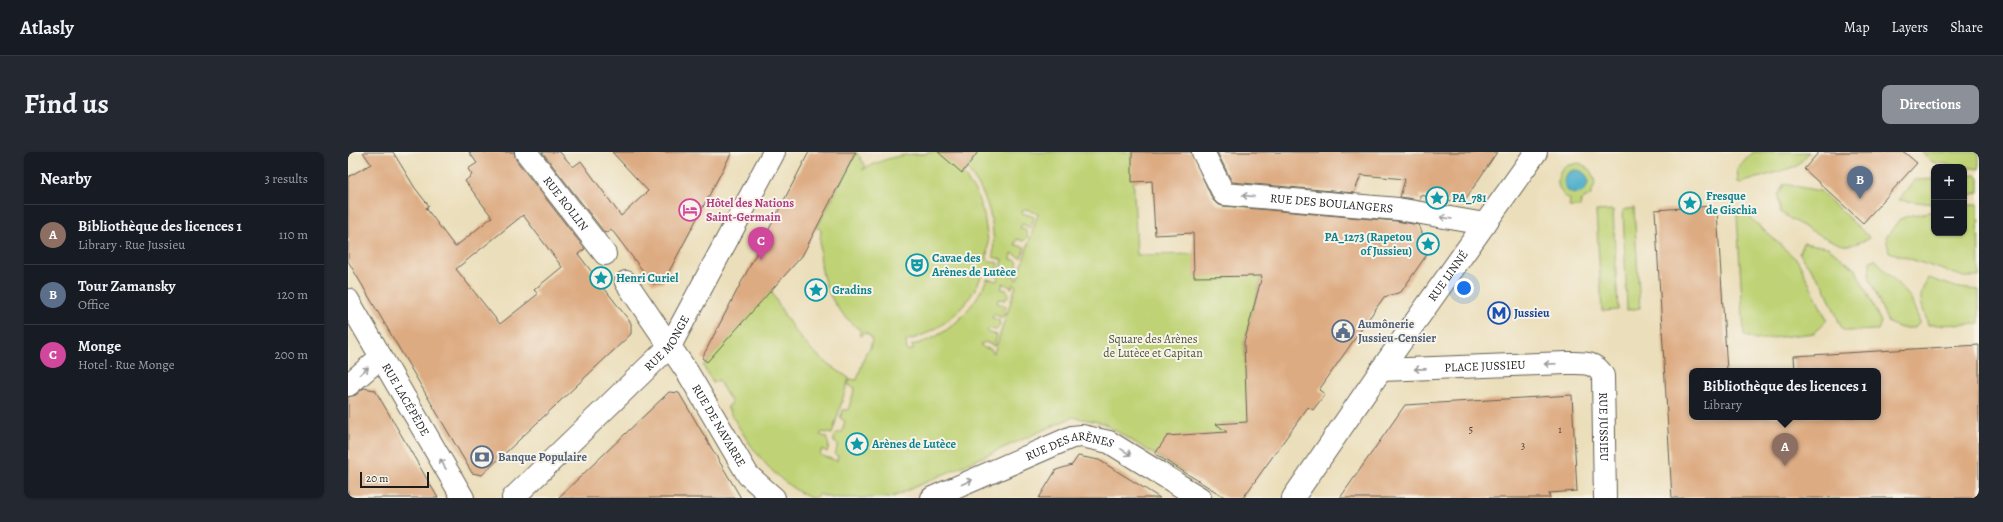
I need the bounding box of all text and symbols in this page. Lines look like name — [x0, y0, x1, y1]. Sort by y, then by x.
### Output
text: Atlasly — [20, 15, 74, 41]
text: Map — [1844, 18, 1870, 37]
text: Layers — [1892, 18, 1928, 37]
text: Share — [1950, 18, 1983, 37]
text: Find us — [24, 85, 109, 123]
button: Directions — [1882, 85, 1979, 124]
map controls — [1931, 164, 1967, 236]
button: + — [1931, 164, 1967, 200]
pin: B — [1847, 166, 1873, 199]
text: Nearby — [40, 167, 91, 190]
text: 3 results — [264, 170, 308, 187]
street label: RUE ROLLIN — [540, 173, 592, 234]
place icon: PA_781 — [1424, 185, 1450, 211]
place label: Fresque de Gischia — [1706, 188, 1757, 218]
street label: RUE DES BOULANGERS — [1269, 190, 1394, 217]
place label: PA_781 — [1452, 190, 1487, 206]
place icon: Fresque de Gischia — [1677, 190, 1703, 216]
one-way arrow — [1242, 192, 1255, 199]
place label: Hôtel des Nations Saint-Germain — [706, 195, 794, 225]
hotel icon: Hôtel des Nations Saint-Germain — [677, 197, 703, 223]
button: − — [1931, 200, 1967, 236]
one-way arrow — [1440, 213, 1453, 221]
text: Bibliothèque des licences 1 — [78, 216, 242, 236]
text: A — [49, 226, 57, 243]
text: 110 m — [279, 226, 308, 243]
pin: C — [748, 227, 774, 260]
place label: PA_1273 (Rapetou of Jussieu) — [1325, 229, 1412, 259]
place icon: PA_1273 (Rapetou of Jussieu) — [1415, 231, 1441, 257]
text: Library · Rue Jussieu — [78, 236, 185, 253]
street label: RUE LINNÉ — [1424, 247, 1472, 305]
place label: Cavae des Arènes de Lutèce — [931, 250, 1016, 280]
theatre icon: Cavae des Arènes de Lutèce — [904, 252, 930, 278]
place icon: Henri Curiel — [588, 265, 614, 291]
place label: Henri Curiel — [616, 270, 679, 286]
text: Tour Zamansky — [78, 276, 176, 296]
place icon: Gradins — [803, 277, 829, 303]
your location — [1454, 278, 1474, 298]
place label: Gradins — [832, 282, 872, 298]
text: B — [49, 286, 57, 303]
text: 120 m — [277, 286, 308, 303]
text: Office — [78, 296, 110, 313]
metro station icon: Jussieu — [1486, 300, 1512, 326]
place label: Jussieu — [1514, 305, 1550, 321]
street label: RUE MONGE — [641, 312, 693, 375]
place label: Aumônerie Jussieu-Censier — [1357, 316, 1436, 346]
public building icon: Aumônerie Jussieu-Censier — [1330, 318, 1356, 344]
park label: Square des Arènes de Lutèce et Capitan — [1103, 331, 1203, 361]
text: Monge — [78, 336, 121, 356]
text: C — [49, 346, 57, 363]
text: 200 m — [275, 346, 308, 363]
text: Hotel · Rue Monge — [78, 356, 175, 373]
street label: PLACE JUSSIEU — [1444, 357, 1526, 376]
street label: RUE LACÉPÈDE — [378, 360, 433, 439]
one-way arrow — [1544, 360, 1557, 367]
one-way arrow — [1414, 365, 1427, 373]
one-way arrow — [359, 367, 370, 376]
popup — [1689, 368, 1881, 420]
text: Bibliothèque des licences 1 — [1703, 376, 1867, 396]
street label: RUE DE NAVARRE — [688, 381, 749, 470]
street label: RUE JUSSIEU — [1595, 392, 1612, 462]
text: Library — [1703, 396, 1742, 413]
house number: 5 — [1469, 423, 1473, 436]
house number: 1 — [1558, 423, 1562, 436]
street label: RUE DES ARÈNES — [1023, 428, 1117, 464]
place icon: Arènes de Lutèce — [844, 431, 870, 457]
pin: A — [1772, 433, 1798, 466]
place label: Arènes de Lutèce — [871, 436, 956, 452]
house number: 3 — [1521, 439, 1525, 452]
bank icon: Banque Populaire — [469, 444, 495, 470]
place label: Banque Populaire — [498, 449, 587, 465]
one-way arrow — [1120, 449, 1132, 457]
one-way arrow — [439, 458, 447, 470]
scale bar — [360, 470, 429, 489]
text: 20 m — [366, 471, 388, 486]
one-way arrow — [961, 478, 973, 486]

